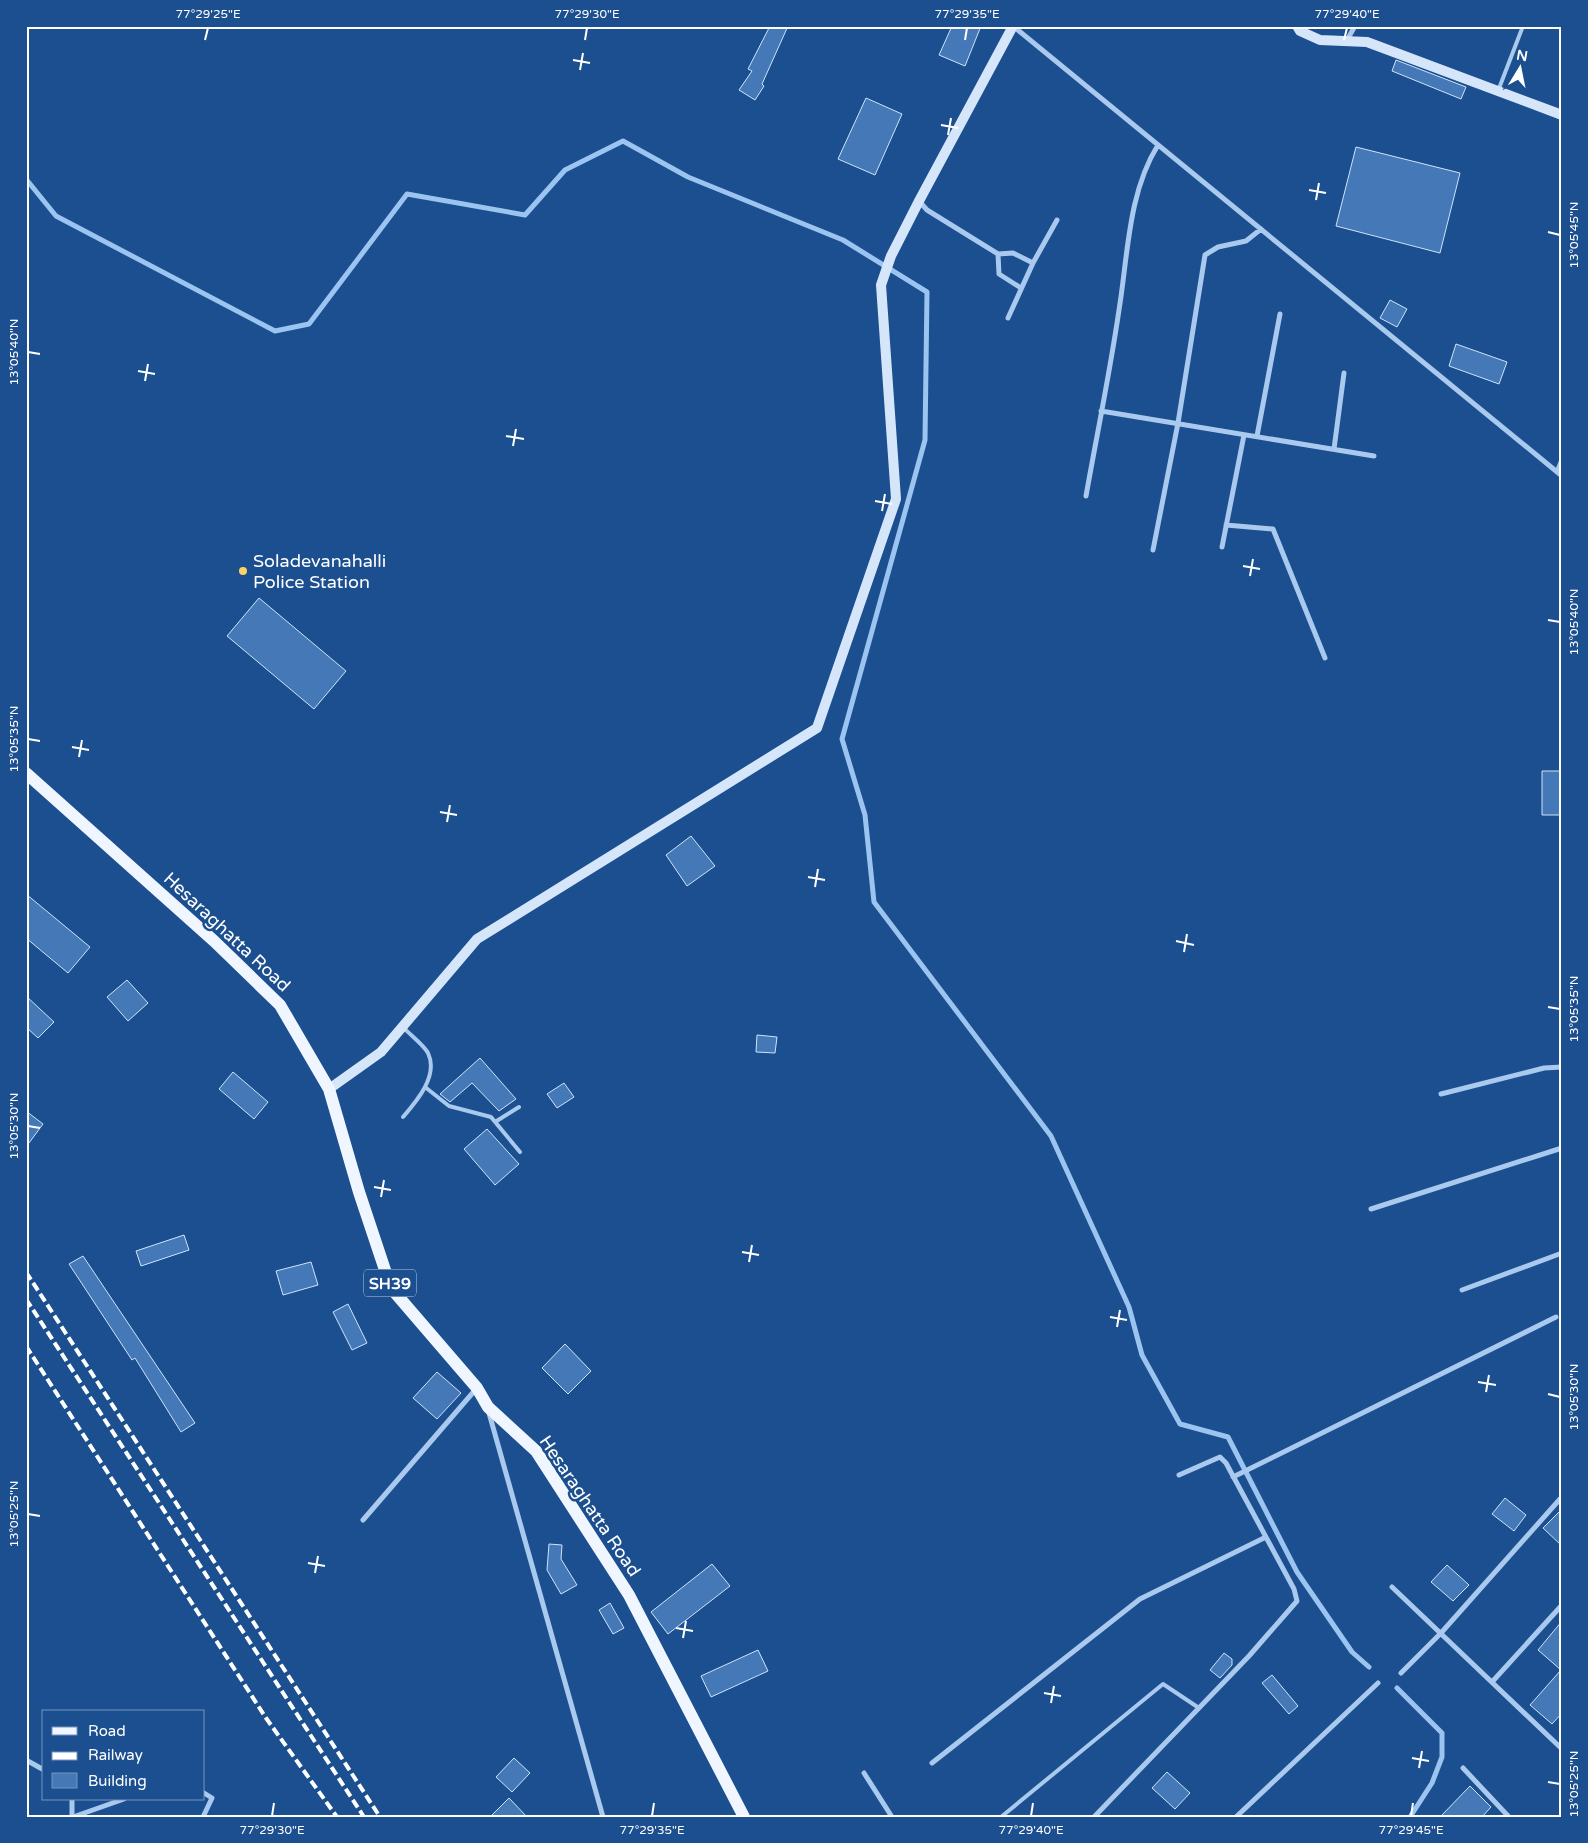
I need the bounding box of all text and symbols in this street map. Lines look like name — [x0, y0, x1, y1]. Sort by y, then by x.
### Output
text: 77°29'25"E — [175, 7, 241, 21]
text: 77°29'30"E — [554, 7, 620, 21]
text: 77°29'35"E — [934, 7, 1000, 21]
text: 77°29'40"E — [1314, 7, 1380, 21]
north arrow — [1496, 42, 1546, 92]
text: N — [1515, 46, 1529, 65]
text: 13°05'45"N — [1567, 202, 1581, 269]
text: 13°05'40"N — [7, 319, 21, 386]
place label: Soladevanahalli Police Station — [253, 550, 386, 593]
marker: Soladevanahalli Police Station — [237, 565, 249, 577]
text: 13°05'40"N — [1567, 589, 1581, 656]
text: 13°05'35"N — [7, 706, 21, 773]
street label: Hesaraghatta Road — [159, 868, 295, 996]
text: 13°05'35"N — [1567, 976, 1581, 1043]
text: 13°05'30"N — [7, 1093, 21, 1160]
road number: SH39 — [364, 1270, 416, 1296]
text: 13°05'30"N — [1567, 1364, 1581, 1431]
street label: Hesaraghatta Road — [535, 1431, 645, 1581]
text: 13°05'25"N — [7, 1481, 21, 1548]
legend — [42, 1710, 205, 1800]
text: Road — [88, 1722, 126, 1740]
text: Railway — [88, 1746, 143, 1764]
text: 13°05'25"N — [1567, 1751, 1581, 1818]
text: Building — [88, 1772, 147, 1790]
text: 77°29'30"E — [239, 1823, 305, 1837]
text: 77°29'35"E — [619, 1823, 685, 1837]
text: 77°29'40"E — [998, 1823, 1064, 1837]
text: 77°29'45"E — [1378, 1823, 1444, 1837]

